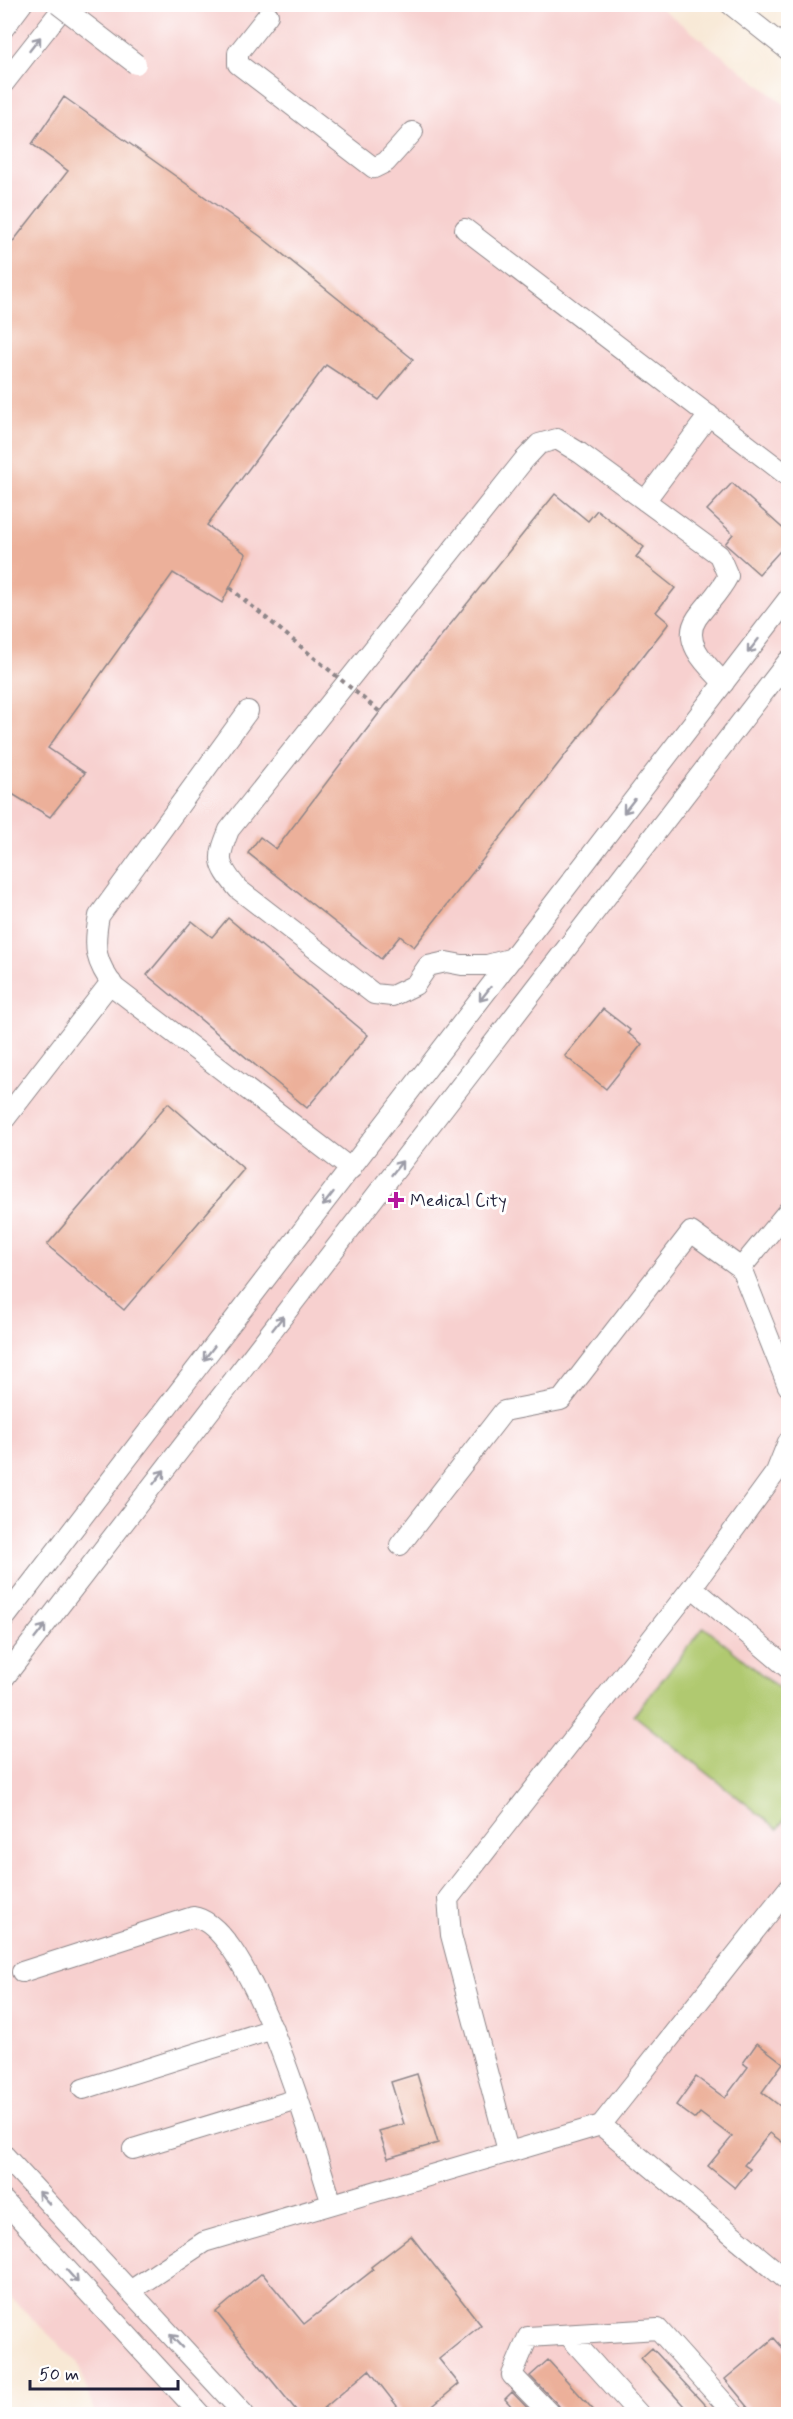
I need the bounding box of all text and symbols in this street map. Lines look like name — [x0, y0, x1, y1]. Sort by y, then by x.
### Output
one-way arrow — [29, 36, 42, 52]
one-way arrow — [746, 637, 759, 653]
one-way arrow — [623, 798, 636, 814]
one-way arrow — [478, 986, 491, 1002]
one-way arrow — [390, 1161, 403, 1177]
place label: Medical City — [410, 1189, 507, 1213]
one-way arrow — [321, 1190, 334, 1206]
marker: Medical City — [387, 1191, 405, 1209]
one-way arrow — [271, 1315, 284, 1331]
one-way arrow — [202, 1345, 215, 1361]
one-way arrow — [153, 1470, 165, 1486]
one-way arrow — [34, 1624, 47, 1640]
one-way arrow — [37, 2190, 51, 2205]
one-way arrow — [65, 2268, 79, 2283]
one-way arrow — [169, 2333, 183, 2348]
scale bar — [30, 2353, 178, 2391]
text: 50 m — [39, 2363, 79, 2387]

